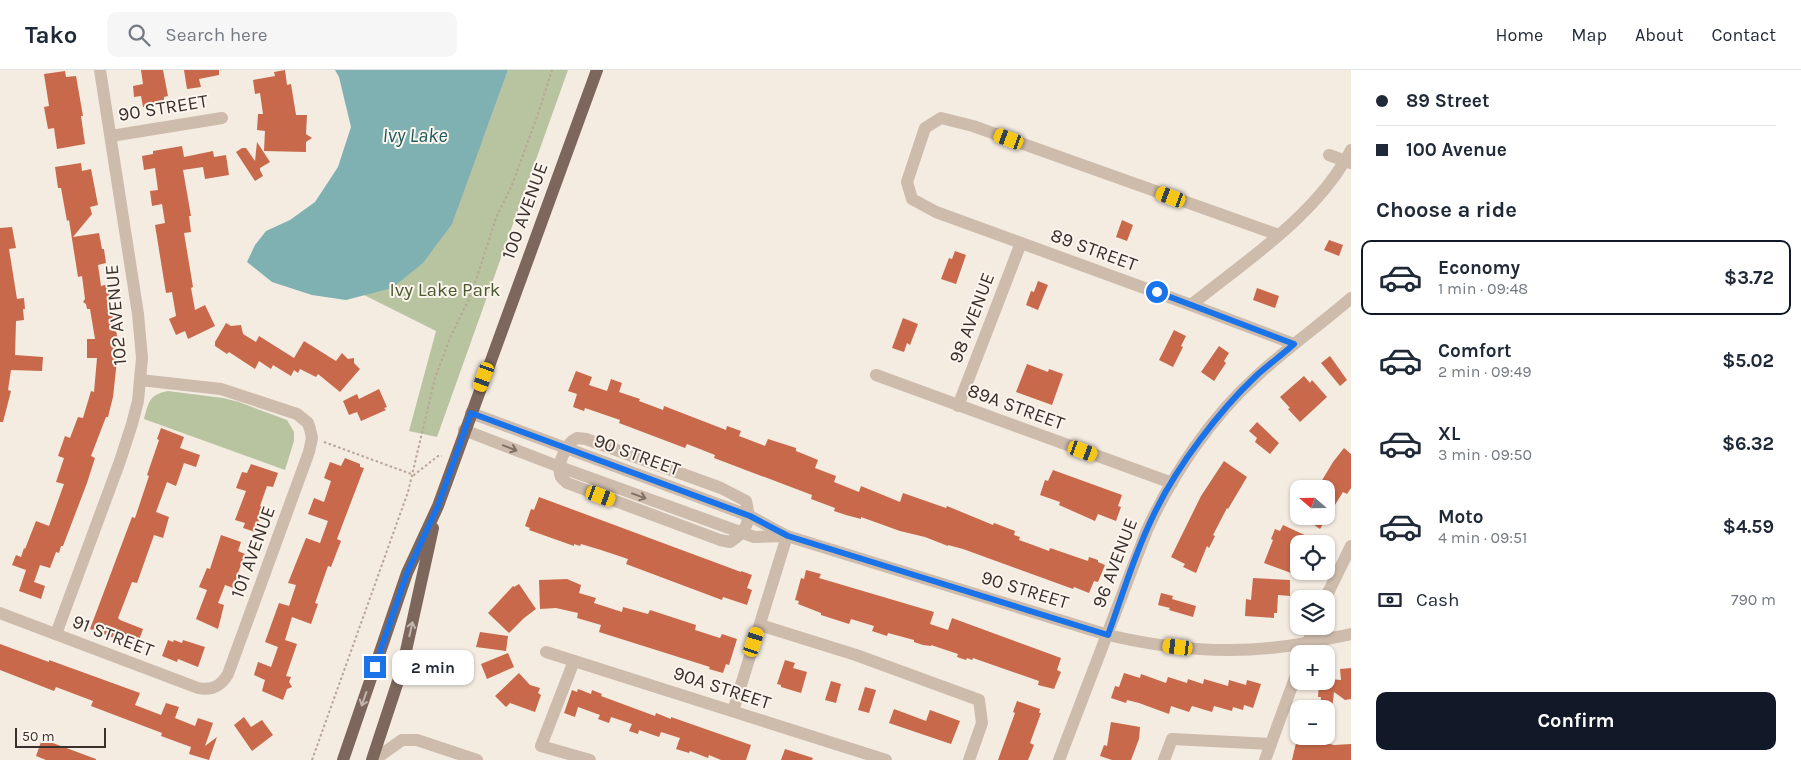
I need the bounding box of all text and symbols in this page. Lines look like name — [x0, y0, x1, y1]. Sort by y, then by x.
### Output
search box — [107, 12, 457, 57]
text: Tako — [25, 21, 77, 49]
icon: search — [125, 21, 153, 49]
text: Search here — [165, 24, 268, 46]
text: Home — [1495, 24, 1543, 46]
text: Map — [1571, 24, 1607, 46]
text: About — [1635, 24, 1684, 46]
text: Contact — [1712, 24, 1776, 46]
street label: 90 STREET — [117, 90, 210, 126]
text: 89 Street — [1406, 90, 1489, 112]
water label: Ivy Lake — [382, 124, 448, 147]
car — [992, 127, 1025, 151]
text: 100 Avenue — [1406, 139, 1507, 161]
street label: 100 AVENUE — [497, 160, 553, 262]
car — [1154, 185, 1187, 209]
text: Choose a ride — [1376, 197, 1517, 223]
street label: 89 STREET — [1048, 224, 1141, 276]
icon: car — [1378, 255, 1423, 300]
text: Economy — [1438, 257, 1520, 279]
street label: 102 AVENUE — [101, 264, 131, 366]
text: $3.72 — [1724, 267, 1774, 289]
street label: 98 AVENUE — [945, 270, 999, 366]
park label: Ivy Lake Park — [389, 279, 501, 301]
text: 1 min · 09:48 — [1438, 279, 1528, 298]
route start — [1146, 281, 1168, 303]
icon: car — [1378, 338, 1423, 383]
text: Comfort — [1438, 340, 1512, 362]
text: $5.02 — [1722, 350, 1774, 372]
car — [471, 360, 496, 394]
text: 2 min · 09:49 — [1438, 362, 1532, 381]
street label: 89A STREET — [964, 379, 1068, 435]
icon: car — [1378, 421, 1423, 466]
text: XL — [1438, 423, 1460, 445]
street label: 90 STREET — [591, 429, 684, 481]
text: $6.32 — [1722, 433, 1774, 455]
car — [1066, 439, 1099, 463]
one-way arrow — [502, 443, 517, 453]
text: 3 min · 09:50 — [1438, 445, 1532, 464]
north arrow — [1290, 480, 1335, 525]
map controls — [1290, 480, 1335, 745]
car — [584, 484, 617, 508]
one-way arrow — [631, 492, 646, 501]
street label: 101 AVENUE — [226, 503, 280, 601]
icon: car — [1378, 504, 1423, 549]
text: Moto — [1438, 506, 1484, 528]
street label: 96 AVENUE — [1088, 515, 1142, 611]
text: $4.59 — [1723, 516, 1774, 538]
text: 4 min · 09:51 — [1438, 528, 1527, 547]
button: locate — [1290, 535, 1335, 580]
street label: 90 STREET — [979, 566, 1072, 614]
icon: cash — [1376, 586, 1404, 614]
text: Cash — [1416, 589, 1460, 611]
button: layers — [1290, 590, 1335, 635]
text: 790 m — [1731, 590, 1776, 609]
street label: 91 STREET — [69, 610, 157, 662]
one-way arrow — [407, 622, 416, 638]
car — [742, 625, 765, 659]
car — [1162, 638, 1193, 656]
button: + — [1290, 645, 1335, 690]
callout: 2 min — [392, 650, 475, 684]
route end — [364, 656, 386, 678]
text: 2 min — [411, 658, 455, 677]
street label: 90A STREET — [670, 662, 774, 714]
one-way arrow — [359, 690, 368, 706]
button: Confirm — [1376, 692, 1776, 750]
button: − — [1290, 700, 1335, 745]
scale bar — [15, 725, 106, 748]
text: 50 m — [22, 728, 55, 745]

